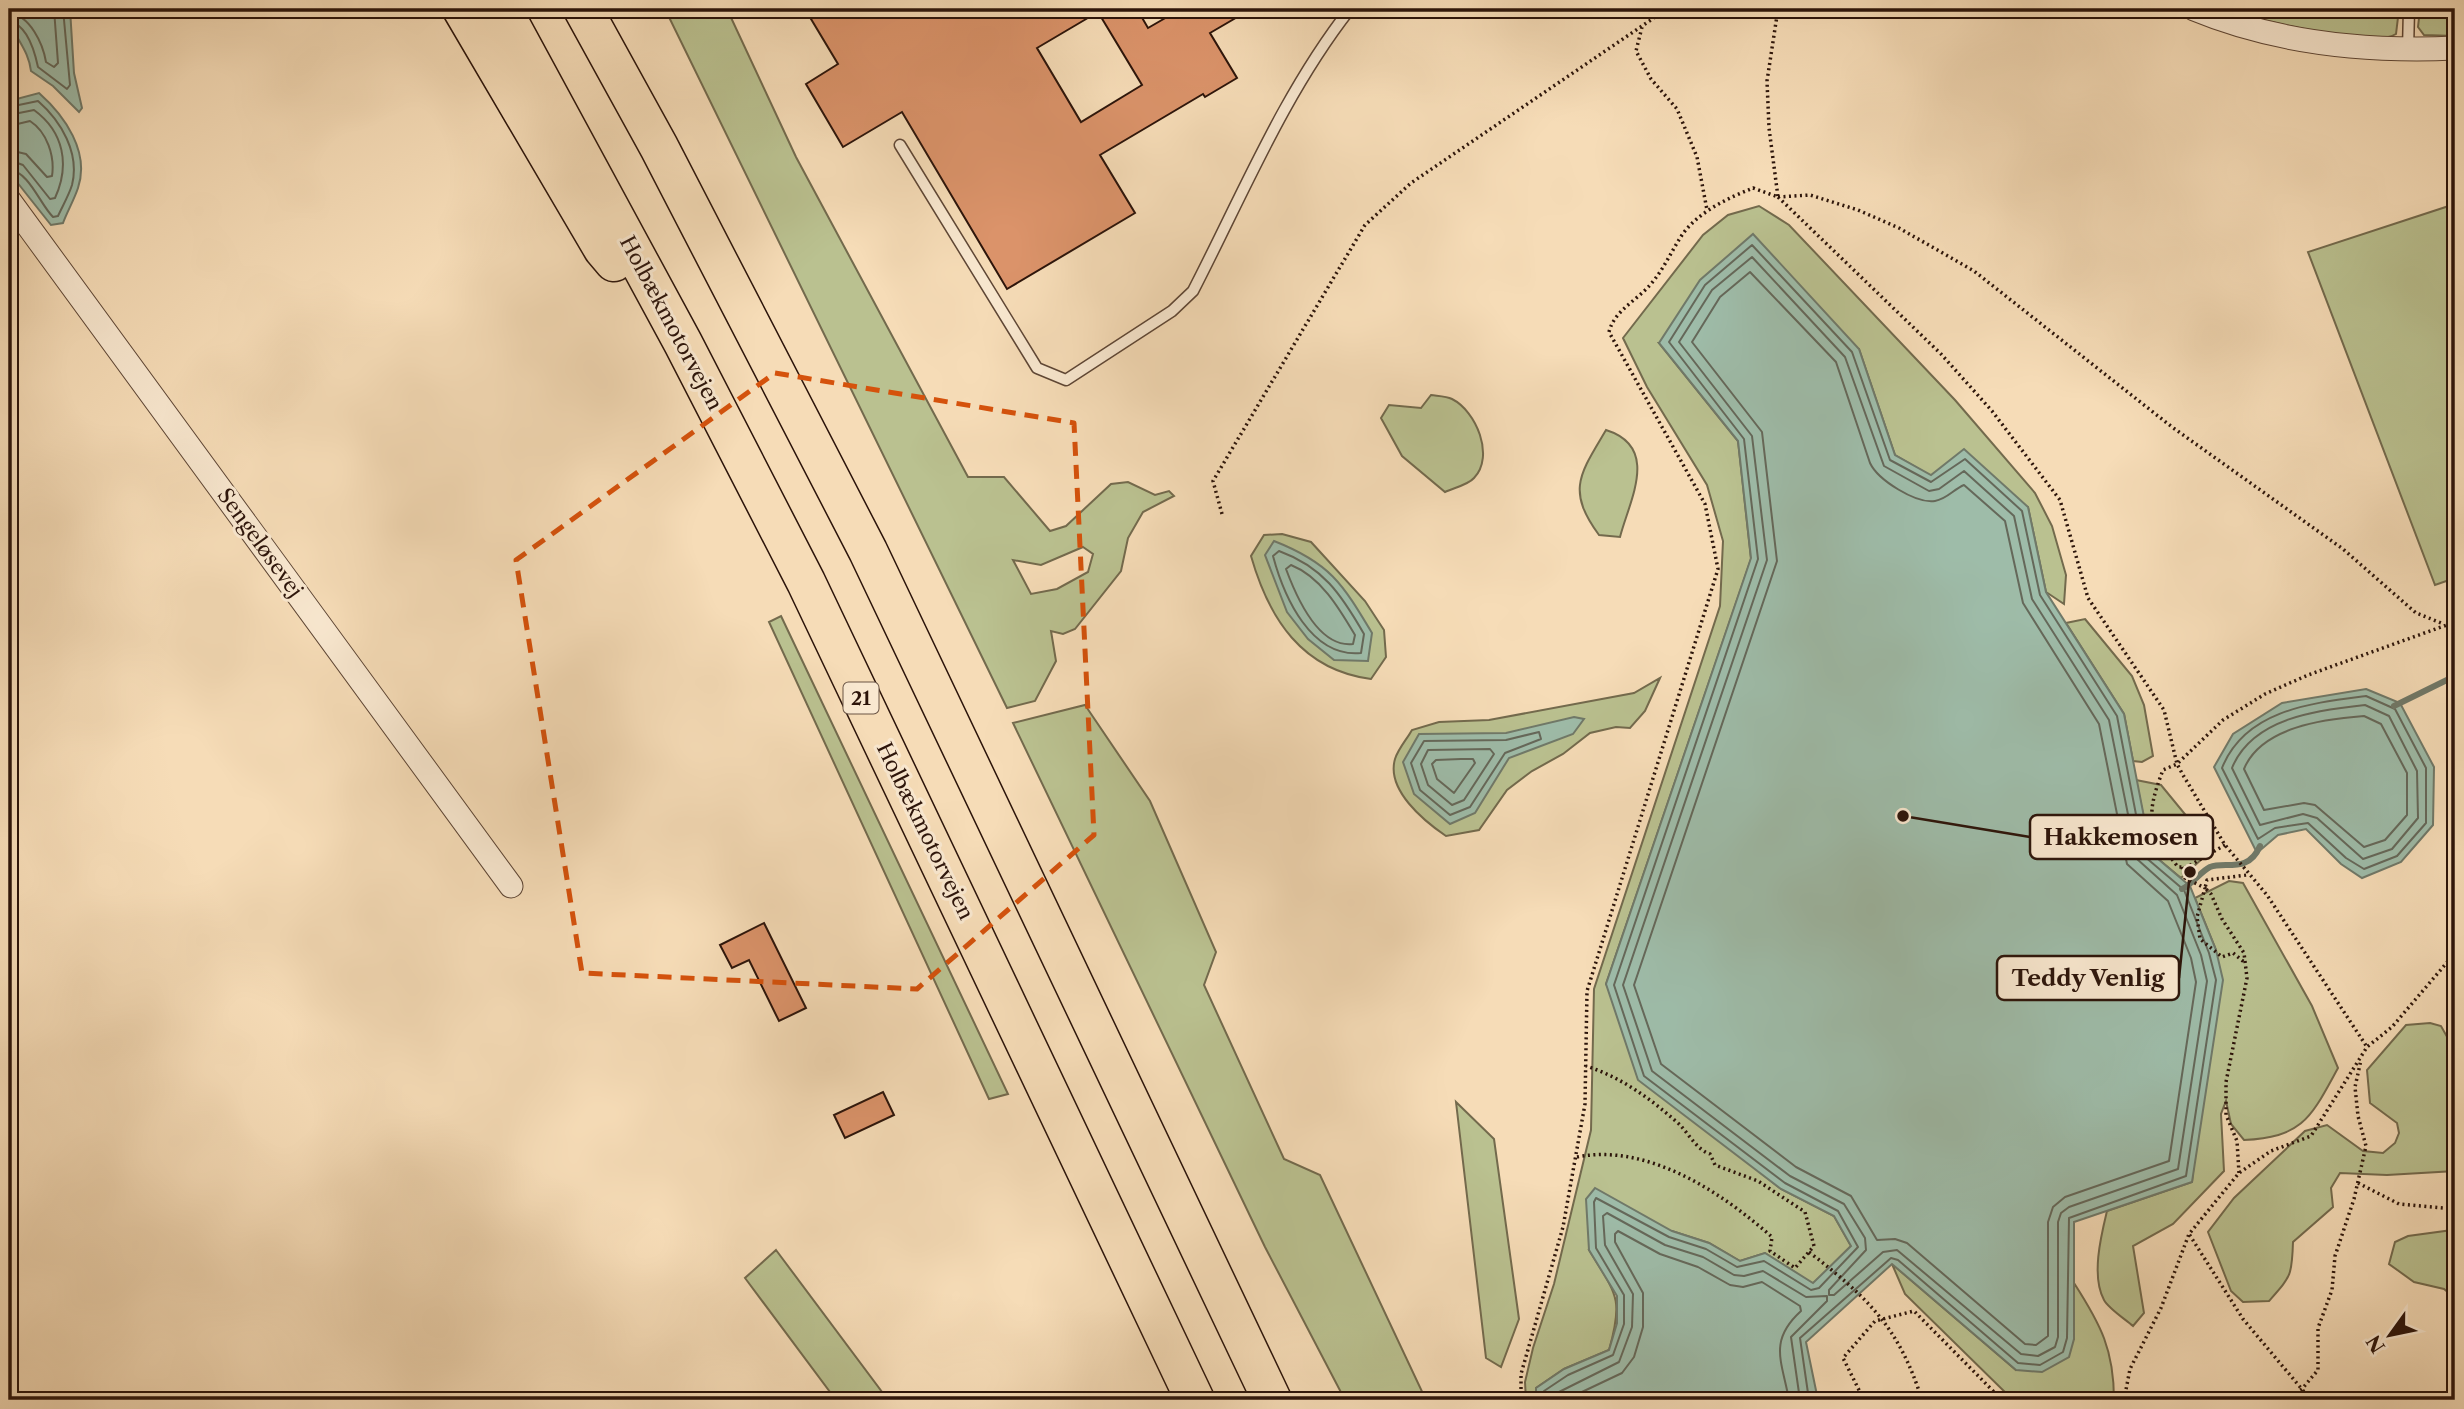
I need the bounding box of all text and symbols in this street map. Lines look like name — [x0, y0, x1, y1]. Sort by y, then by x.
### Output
street label: Holbækmotorvejen — [615, 231, 728, 414]
street label: Sengeløsevej — [212, 483, 308, 602]
road number: 21 — [844, 682, 878, 713]
street label: Holbækmotorvejen — [872, 738, 979, 923]
callout: Hakkemosen — [2030, 815, 2213, 859]
text: Hakkemosen — [2043, 823, 2199, 851]
callout: Teddy Venlig — [1997, 956, 2179, 1000]
text: Teddy Venlig — [2012, 964, 2165, 992]
north arrow — [2356, 1300, 2426, 1370]
text: N — [2362, 1331, 2390, 1357]

